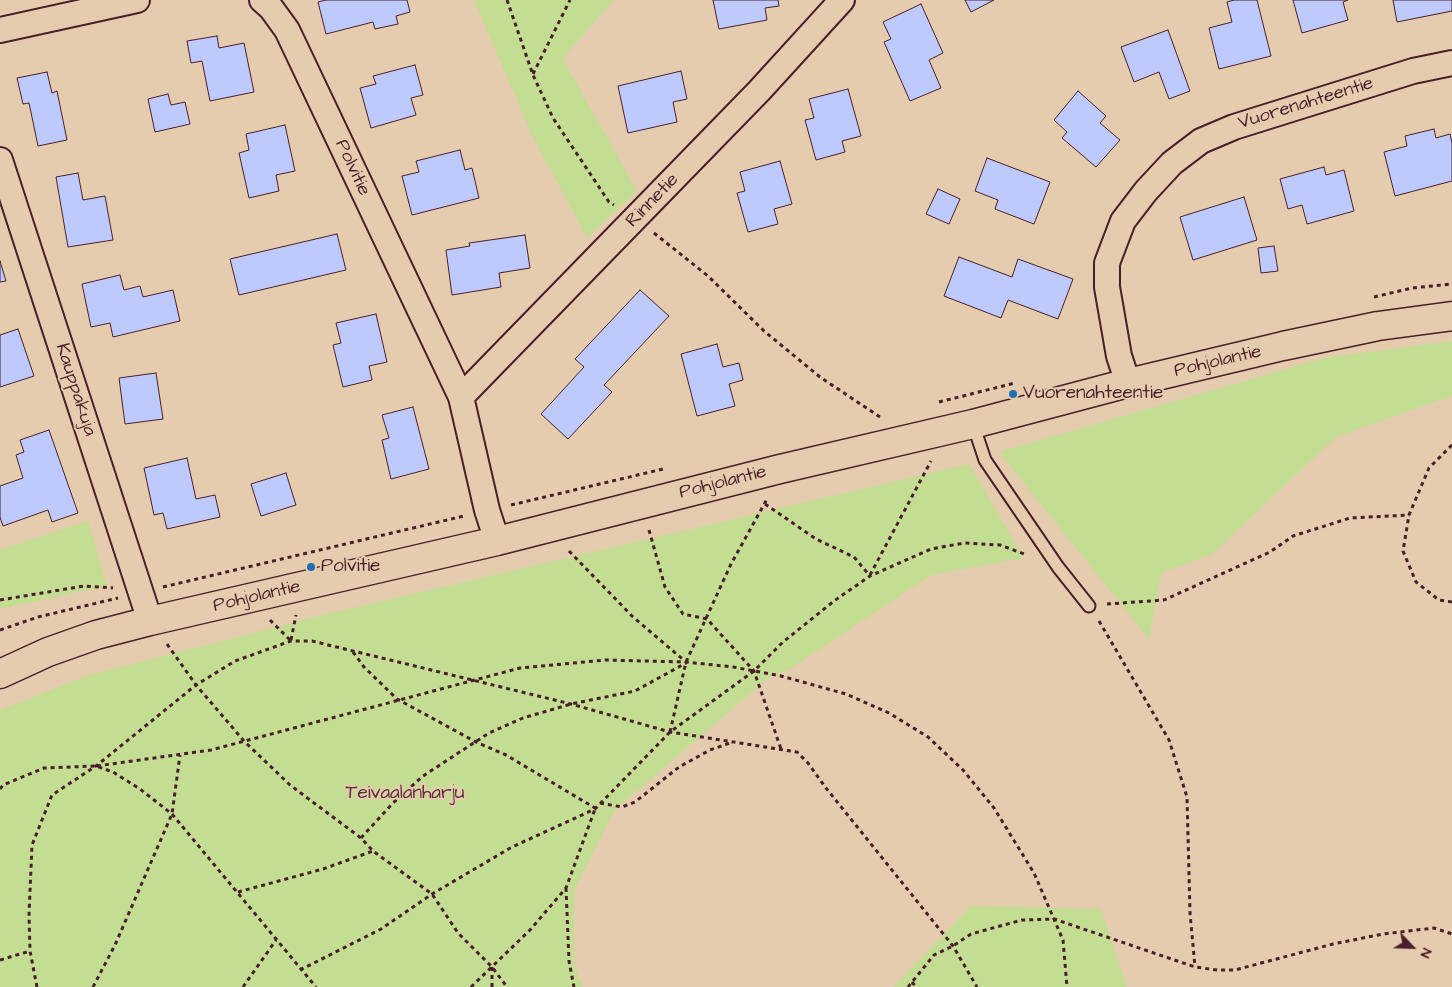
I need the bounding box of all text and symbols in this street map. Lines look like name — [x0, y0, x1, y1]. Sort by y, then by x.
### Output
street label: Vuorenahteentie — [1236, 73, 1376, 135]
street label: Polvitie — [329, 136, 375, 200]
street label: Rinnetie — [622, 169, 684, 233]
street label: Kauppakuja — [49, 341, 101, 439]
street label: Pohjolantie — [1172, 341, 1264, 383]
place label: Vuorenahteentie — [1023, 383, 1163, 405]
marker: Vuorenahteentie — [1007, 388, 1019, 400]
street label: Pohjolantie — [677, 461, 769, 505]
place label: Polvitie — [321, 556, 380, 578]
marker: Polvitie — [305, 561, 317, 573]
street label: Pohjolantie — [211, 576, 303, 618]
park label: Teivaalanharju — [346, 783, 464, 805]
north arrow — [1387, 922, 1437, 972]
text: N — [1415, 945, 1437, 961]

